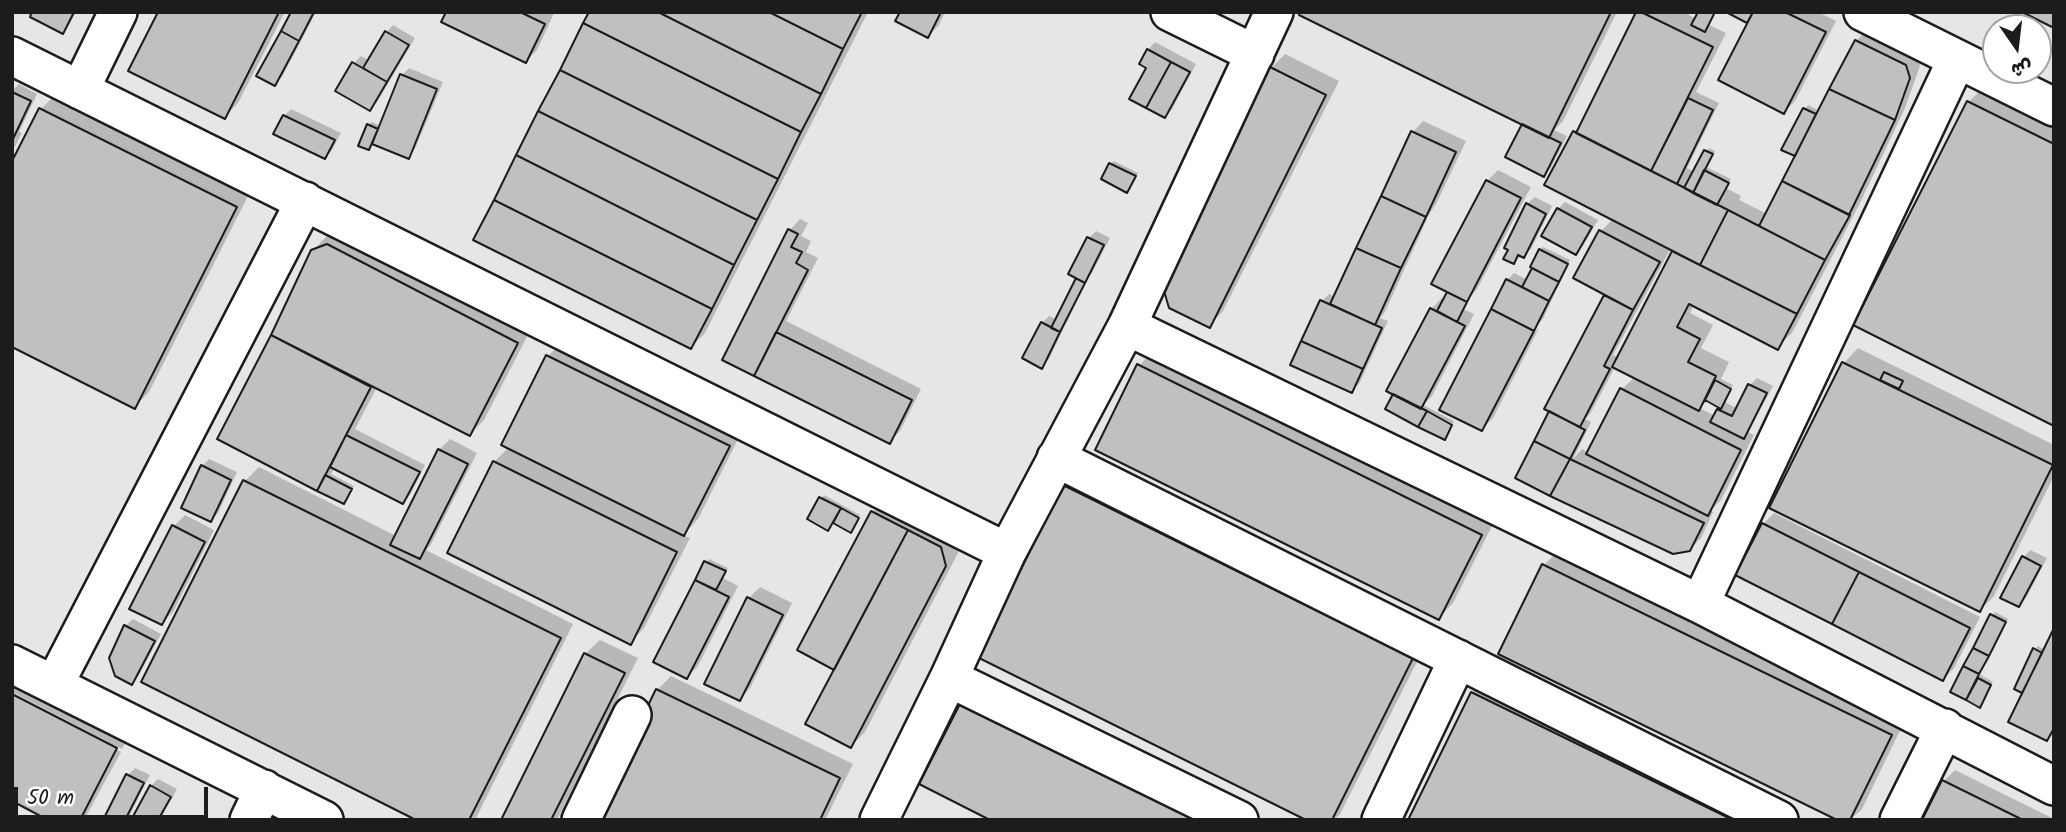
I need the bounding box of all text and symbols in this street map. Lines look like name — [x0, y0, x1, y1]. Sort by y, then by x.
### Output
north arrow — [1982, 14, 2052, 84]
text: ش — [2008, 50, 2035, 85]
scale bar — [18, 772, 212, 816]
text: 50 m — [27, 782, 74, 815]

